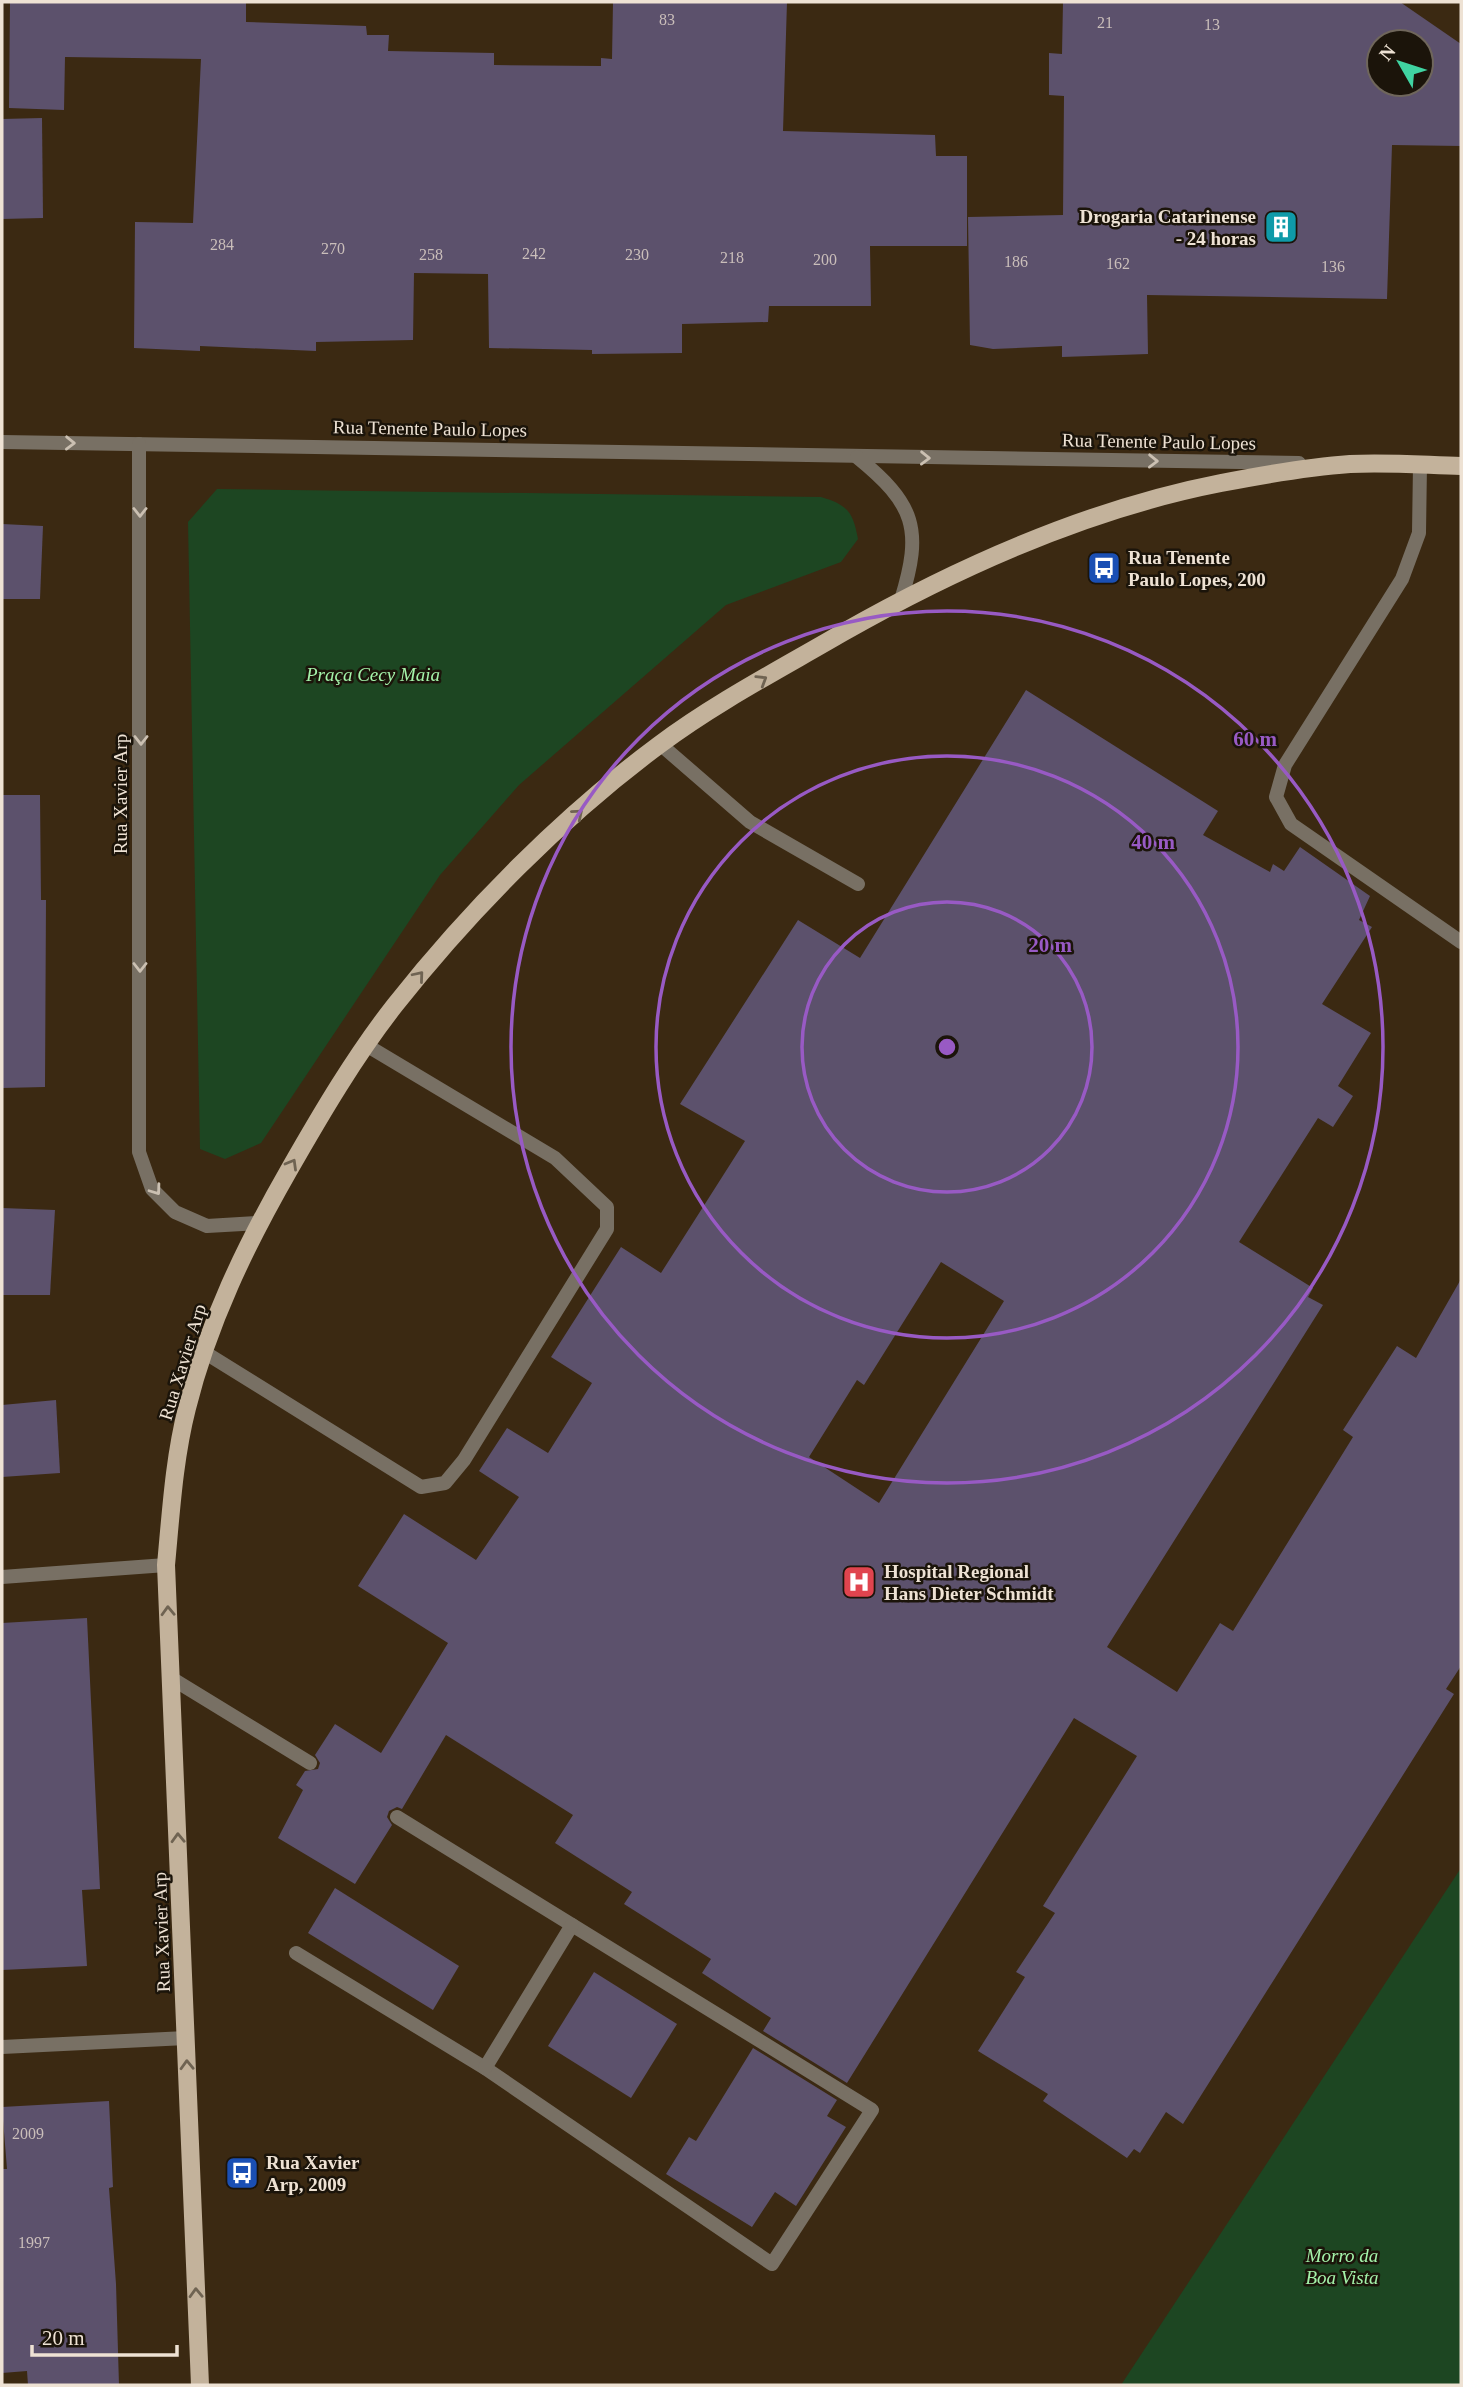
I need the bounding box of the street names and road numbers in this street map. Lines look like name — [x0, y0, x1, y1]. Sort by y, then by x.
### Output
street label: Rua Tenente Paulo Lopes — [333, 416, 527, 441]
street label: Rua Tenente Paulo Lopes — [1062, 429, 1256, 454]
street label: Rua Xavier Arp — [110, 734, 131, 854]
street label: Rua Xavier Arp — [155, 1302, 210, 1423]
street label: Rua Xavier Arp — [149, 1871, 174, 1992]

